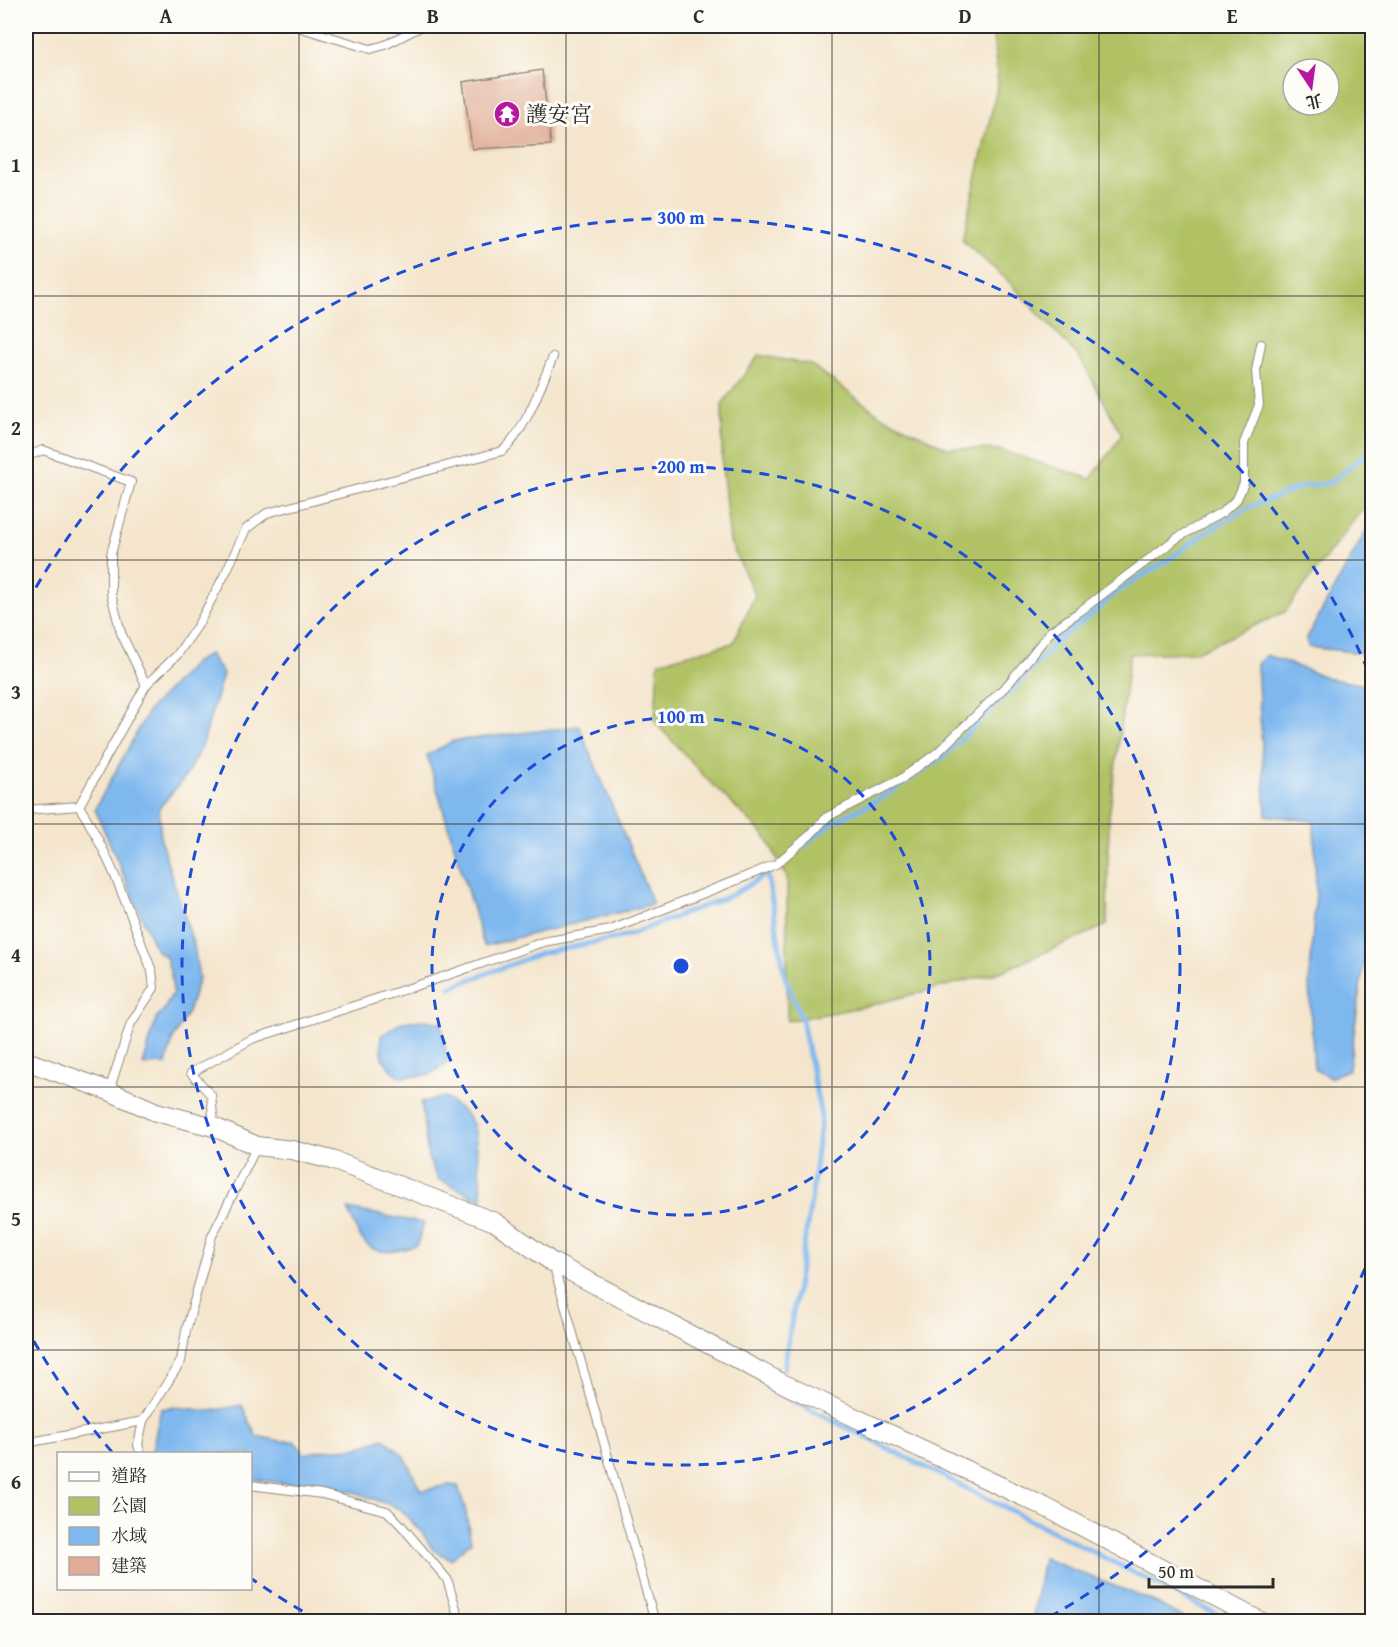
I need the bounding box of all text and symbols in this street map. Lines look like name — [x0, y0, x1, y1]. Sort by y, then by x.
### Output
text: A — [160, 1, 173, 30]
text: B — [427, 1, 439, 30]
text: C — [693, 1, 705, 30]
text: D — [958, 1, 972, 30]
text: E — [1227, 1, 1238, 30]
north arrow — [1281, 57, 1341, 117]
text: 北 — [1304, 88, 1325, 115]
place label: 護安宮 — [526, 98, 592, 130]
temple icon: 護安宮 — [492, 99, 522, 129]
text: 1 — [11, 150, 21, 179]
text: 300 m — [657, 204, 705, 231]
text: 2 — [11, 413, 21, 442]
text: 200 m — [657, 453, 705, 480]
text: 3 — [11, 677, 21, 706]
text: 100 m — [657, 703, 705, 730]
text: 4 — [11, 940, 21, 969]
centre of rings — [671, 956, 691, 976]
text: 5 — [11, 1204, 21, 1233]
legend — [57, 1452, 252, 1590]
text: 道路 — [111, 1462, 147, 1489]
text: 6 — [11, 1467, 21, 1496]
text: 公園 — [111, 1492, 147, 1519]
text: 水域 — [111, 1522, 147, 1549]
scale bar — [1149, 1551, 1274, 1589]
text: 建築 — [111, 1552, 147, 1579]
text: 50 m — [1158, 1558, 1194, 1585]

